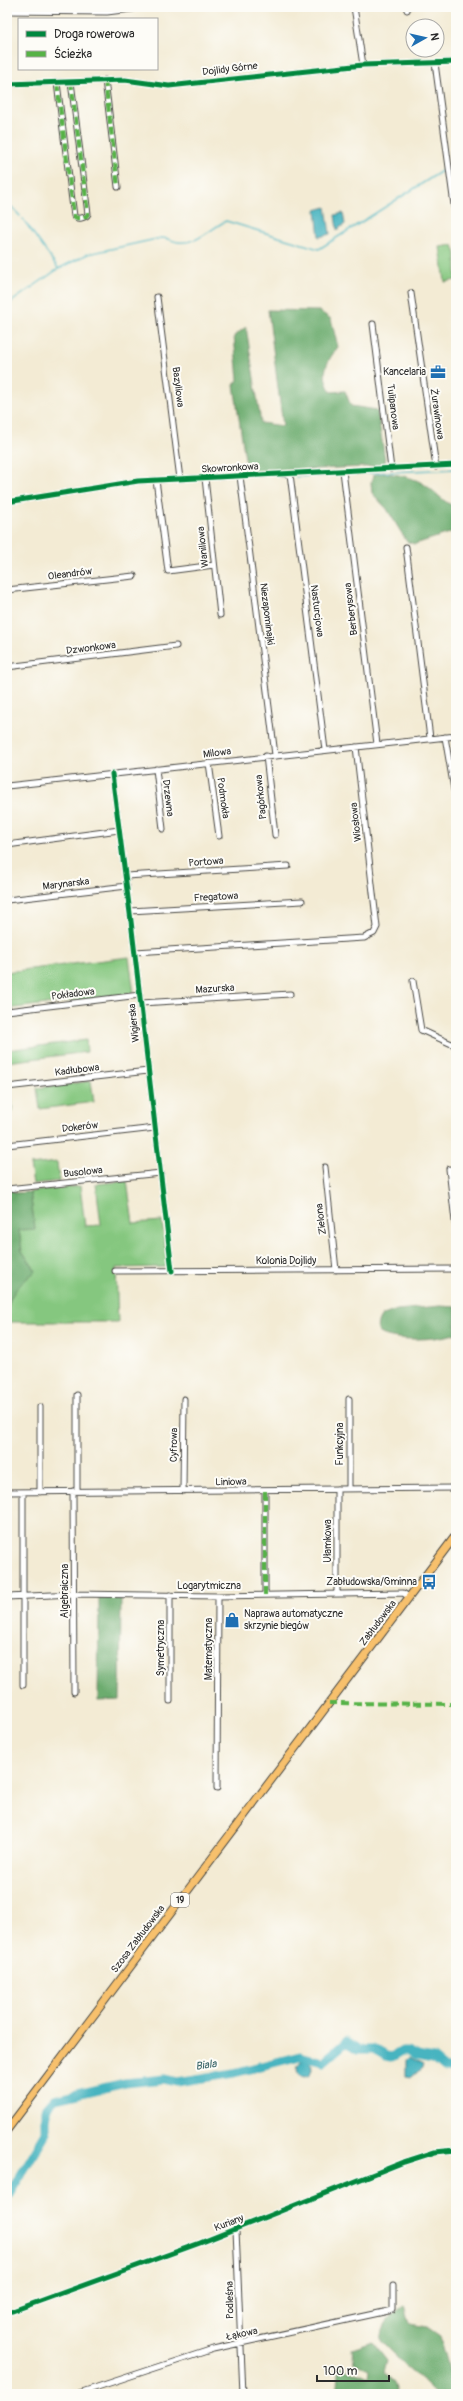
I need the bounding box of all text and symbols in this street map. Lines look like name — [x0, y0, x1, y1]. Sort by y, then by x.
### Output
legend — [18, 18, 158, 70]
north arrow — [405, 18, 445, 58]
text: Droga rowerowa — [54, 27, 135, 42]
text: N — [427, 32, 441, 42]
text: Ścieżka — [54, 46, 92, 62]
street label: Dojlidy Górne — [202, 60, 258, 78]
office icon: Kancelaria — [429, 363, 447, 381]
street label: Bazyliowa — [170, 366, 186, 408]
place label: Kancelaria — [383, 366, 426, 378]
street label: Tulipanowa — [384, 383, 402, 431]
street label: Żurawinowa — [427, 388, 447, 441]
street label: Skowronkowa — [201, 460, 259, 475]
street label: Waniliowa — [195, 526, 211, 568]
street label: Oleandrów — [47, 565, 93, 583]
street label: Niezapominajki — [257, 582, 277, 646]
street label: Berberysowa — [342, 582, 360, 636]
street label: Nasturcjowa — [308, 584, 326, 638]
street label: Dzwonkowa — [65, 639, 117, 657]
street label: Milowa — [202, 745, 232, 761]
street label: Pagórkowa — [253, 774, 269, 820]
street label: Podmokła — [214, 777, 232, 820]
street label: Drzewna — [160, 779, 176, 817]
street label: Wiosłowa — [348, 801, 364, 842]
street label: Portowa — [188, 855, 224, 869]
street label: Marynarska — [42, 875, 90, 893]
street label: Fregatowa — [194, 890, 239, 904]
street label: Mazurska — [195, 982, 235, 996]
street label: Pokładowa — [51, 985, 96, 1003]
street label: Wigierska — [126, 1003, 142, 1043]
street label: Kadłubowa — [54, 1061, 100, 1079]
street label: Dokerów — [61, 1119, 99, 1135]
street label: Busolowa — [63, 1164, 104, 1180]
street label: Zielona — [313, 1202, 329, 1235]
street label: Kolonia Dojlidy — [256, 1255, 317, 1267]
street label: Funkcyjna — [334, 1422, 346, 1465]
street label: Cyfrowa — [168, 1427, 180, 1462]
street label: Liniowa — [215, 1476, 247, 1488]
street label: Ułamkowa — [322, 1519, 334, 1563]
street label: Algebraiczna — [59, 1563, 71, 1618]
bus stop icon: Zabłudowska/Gminna — [420, 1573, 438, 1591]
place label: Zabłudowska/Gminna — [326, 1576, 417, 1588]
street label: Logarytmiczna — [177, 1580, 241, 1592]
street label: Zabłudowska — [357, 1598, 399, 1648]
place label: Naprawa automatyczne skrzynie biegów — [244, 1608, 343, 1632]
shop icon: Naprawa automatyczne skrzynie biegów — [223, 1611, 241, 1629]
street label: Matematyczna — [203, 1617, 215, 1680]
street label: Symetryczna — [155, 1619, 167, 1676]
road number: 19 — [171, 1893, 189, 1907]
street label: Szosa Zabłudowska — [109, 1903, 168, 1975]
water label: Biala — [195, 2057, 218, 2073]
street label: Kuriany — [213, 2212, 246, 2234]
street label: Podleśna — [224, 2281, 236, 2319]
street label: Łąkowa — [224, 2325, 259, 2343]
scale bar — [317, 2357, 389, 2383]
text: 100 m — [323, 2364, 358, 2379]

